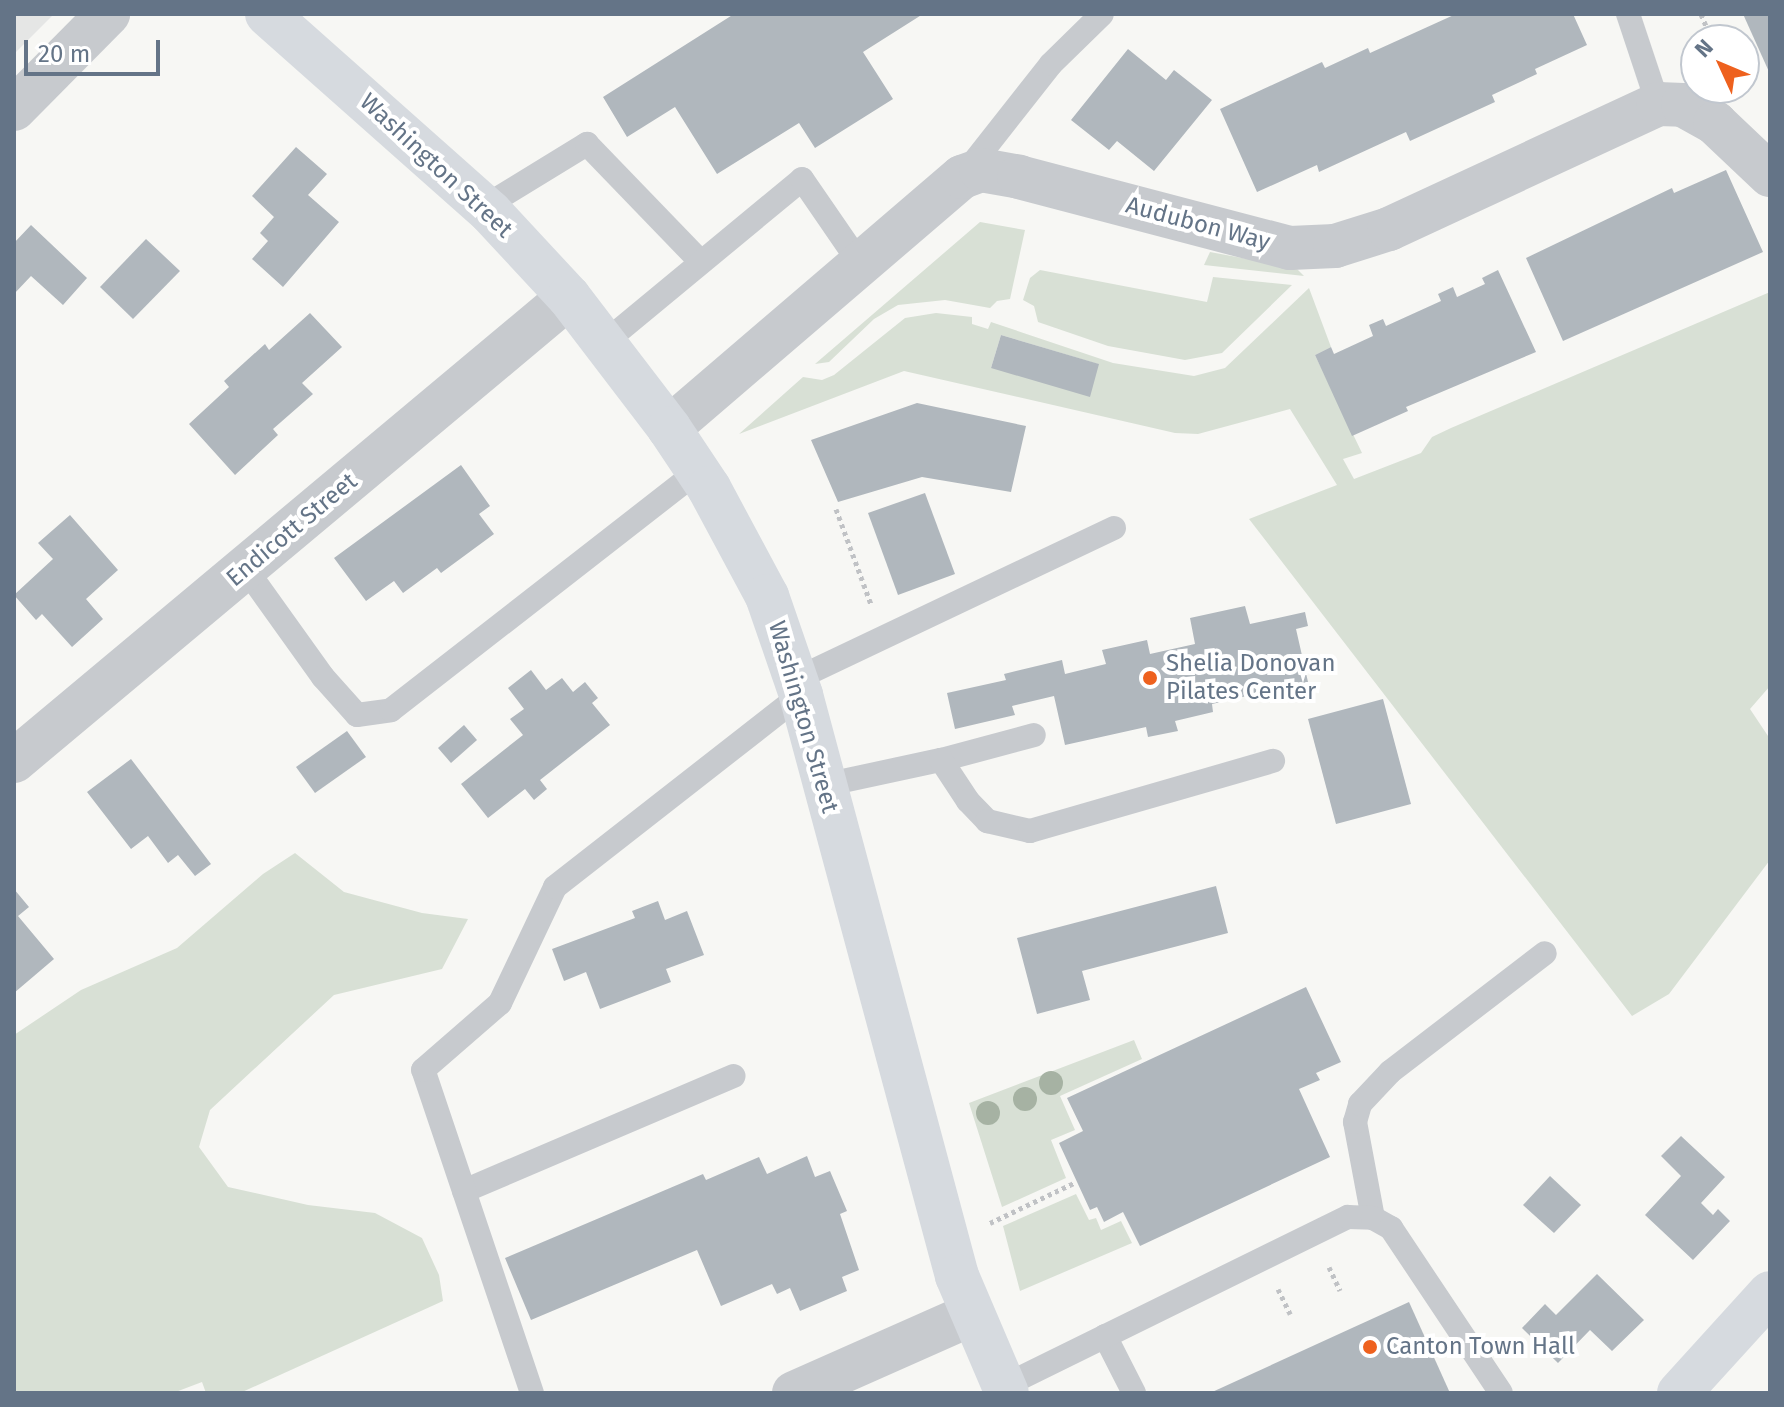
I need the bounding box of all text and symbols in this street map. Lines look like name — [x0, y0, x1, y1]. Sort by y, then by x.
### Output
scale bar — [28, 24, 164, 74]
north arrow — [1680, 24, 1760, 104]
text: N — [1689, 34, 1719, 63]
text: 20 m — [38, 40, 90, 68]
street label: Washington Street — [354, 88, 518, 244]
street label: Audubon Way — [1123, 191, 1273, 257]
street label: Endicott Street — [221, 467, 363, 593]
street label: Washington Street — [762, 618, 844, 816]
place label: Shelia Donovan Pilates Center — [1166, 650, 1335, 706]
marker: Shelia Donovan Pilates Center — [1141, 669, 1159, 687]
place label: Canton Town Hall — [1386, 1333, 1575, 1361]
marker: Canton Town Hall — [1361, 1338, 1379, 1356]

